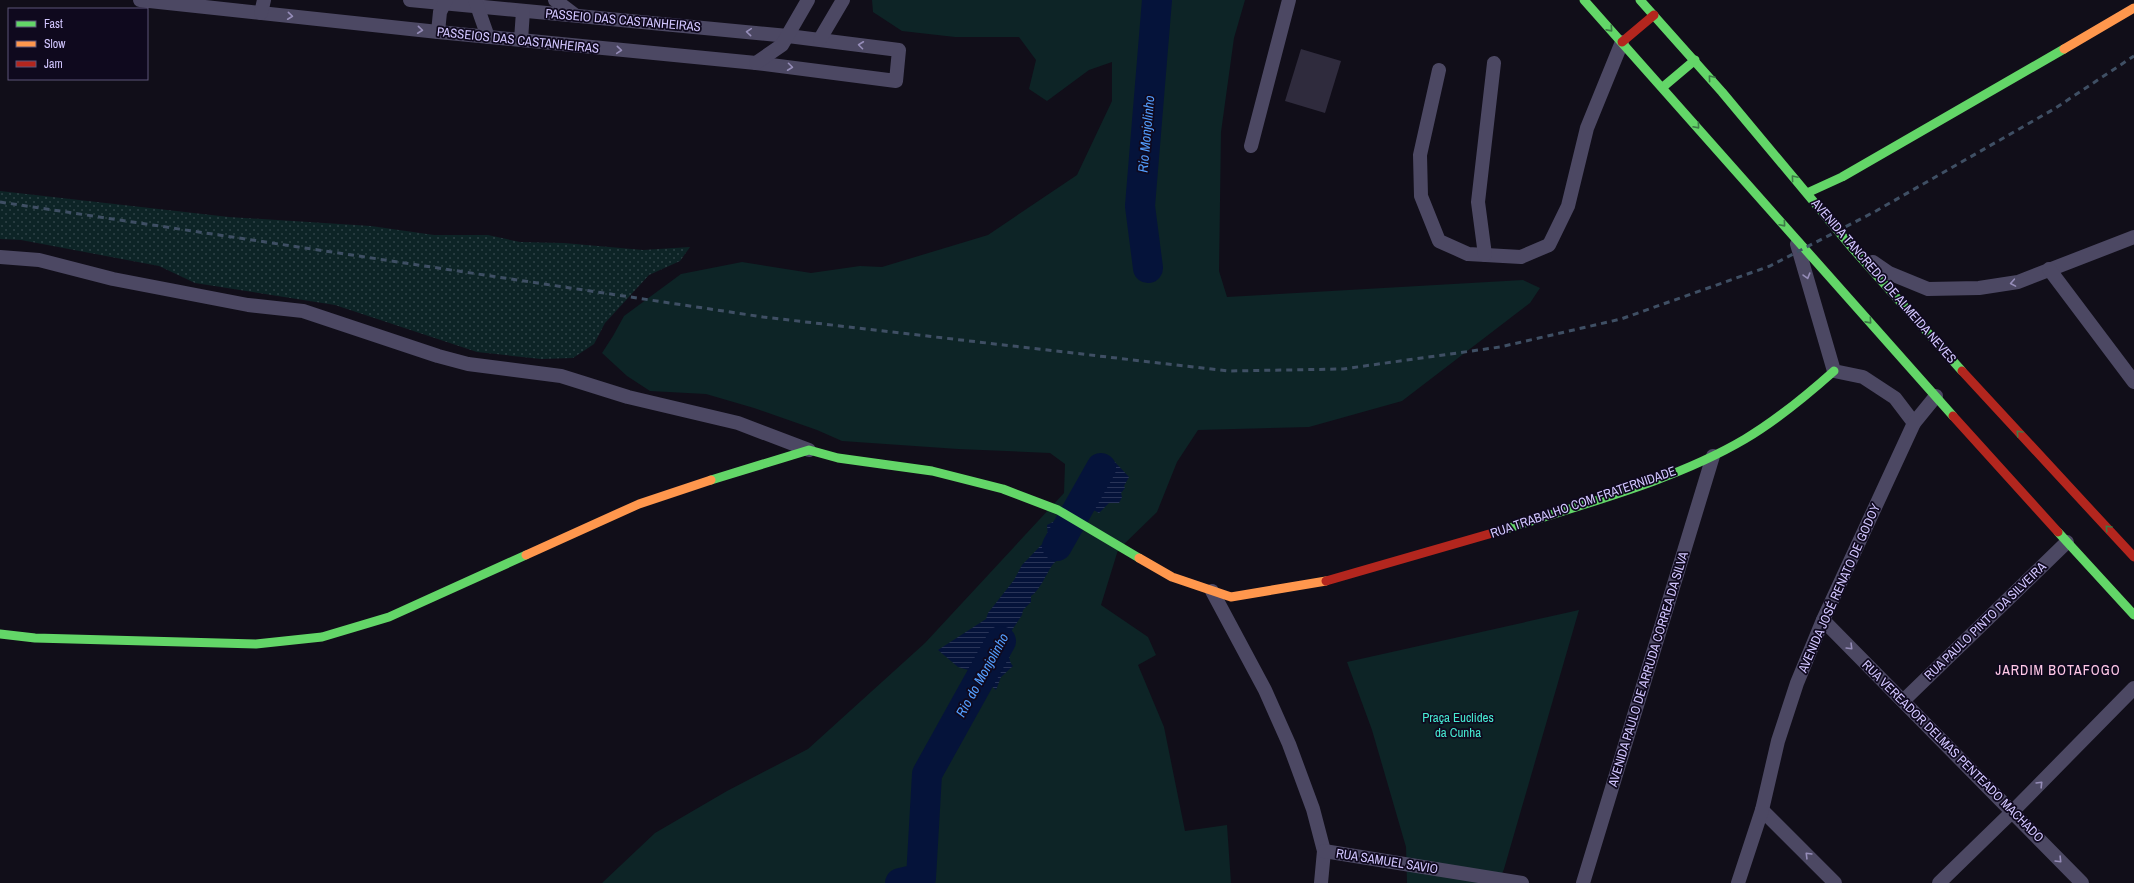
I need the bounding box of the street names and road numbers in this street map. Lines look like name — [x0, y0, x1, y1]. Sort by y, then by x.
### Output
street label: PASSEIO DAS CASTANHEIRAS — [545, 5, 701, 35]
street label: PASSEIOS DAS CASTANHEIRAS — [436, 23, 600, 57]
street label: AVENIDA TANCREDO DE ALMEIDA NEVES — [1807, 194, 1960, 367]
street label: RUA TRABALHO COM FRATERNIDADE — [1488, 462, 1678, 542]
street label: AVENIDA JOSÉ RENATO DE GODOY — [1794, 501, 1884, 676]
street label: AVENIDA PAULO DE ARRUDA CORREA DA SILVA — [1604, 548, 1692, 790]
street label: RUA PAULO PINTO DA SILVEIRA — [1920, 558, 2050, 684]
street label: RUA VEREADOR DELMAS PENTEADO MACHADO — [1858, 656, 2048, 846]
street label: RUA SAMUEL SAVIO — [1335, 845, 1439, 877]

